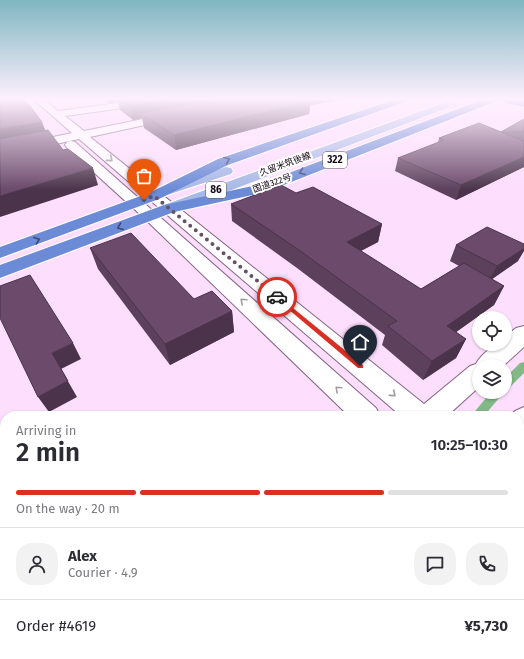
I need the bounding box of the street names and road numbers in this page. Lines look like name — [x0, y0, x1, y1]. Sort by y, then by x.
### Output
street label: 久留米筑後線 — [258, 150, 313, 178]
road number: 322 — [323, 152, 347, 168]
street label: 国道322号 — [251, 172, 293, 194]
road number: 86 — [206, 182, 226, 198]

